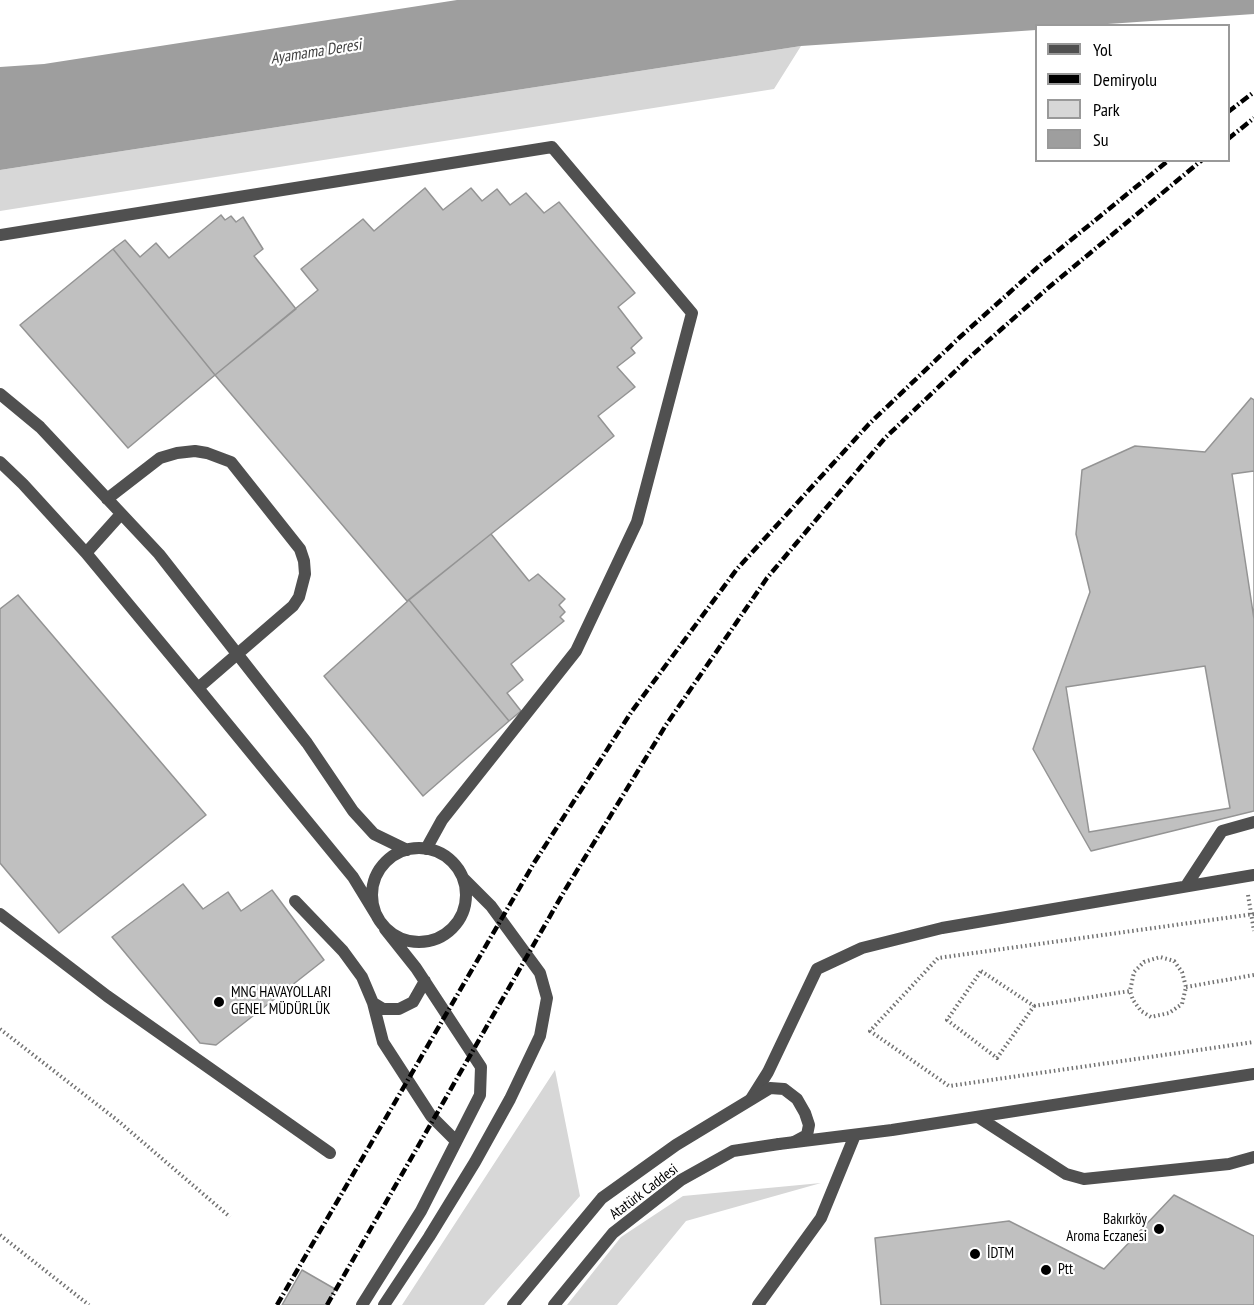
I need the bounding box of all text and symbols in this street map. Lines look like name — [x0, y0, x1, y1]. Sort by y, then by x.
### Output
legend — [1035, 24, 1230, 162]
water label: Ayamama Deresi — [269, 35, 363, 69]
text: Yol — [1093, 38, 1112, 61]
text: Demiryolu — [1093, 68, 1157, 91]
text: Park — [1093, 98, 1120, 121]
text: Su — [1093, 128, 1109, 151]
place label: MNG HAVAYOLLARI GENEL MÜDÜRLÜK — [231, 984, 331, 1019]
marker: MNG HAVAYOLLARI GENEL MÜDÜRLÜK — [212, 995, 226, 1009]
street label: Atatürk Caddesi — [606, 1160, 682, 1224]
place label: Bakırköy Aroma Eczanesi — [1066, 1211, 1147, 1246]
marker: Bakırköy Aroma Eczanesi — [1152, 1222, 1166, 1236]
place label: İDTM — [987, 1245, 1014, 1263]
marker: İDTM — [968, 1247, 982, 1261]
place label: Ptt — [1058, 1261, 1073, 1279]
marker: Ptt — [1039, 1263, 1053, 1277]

